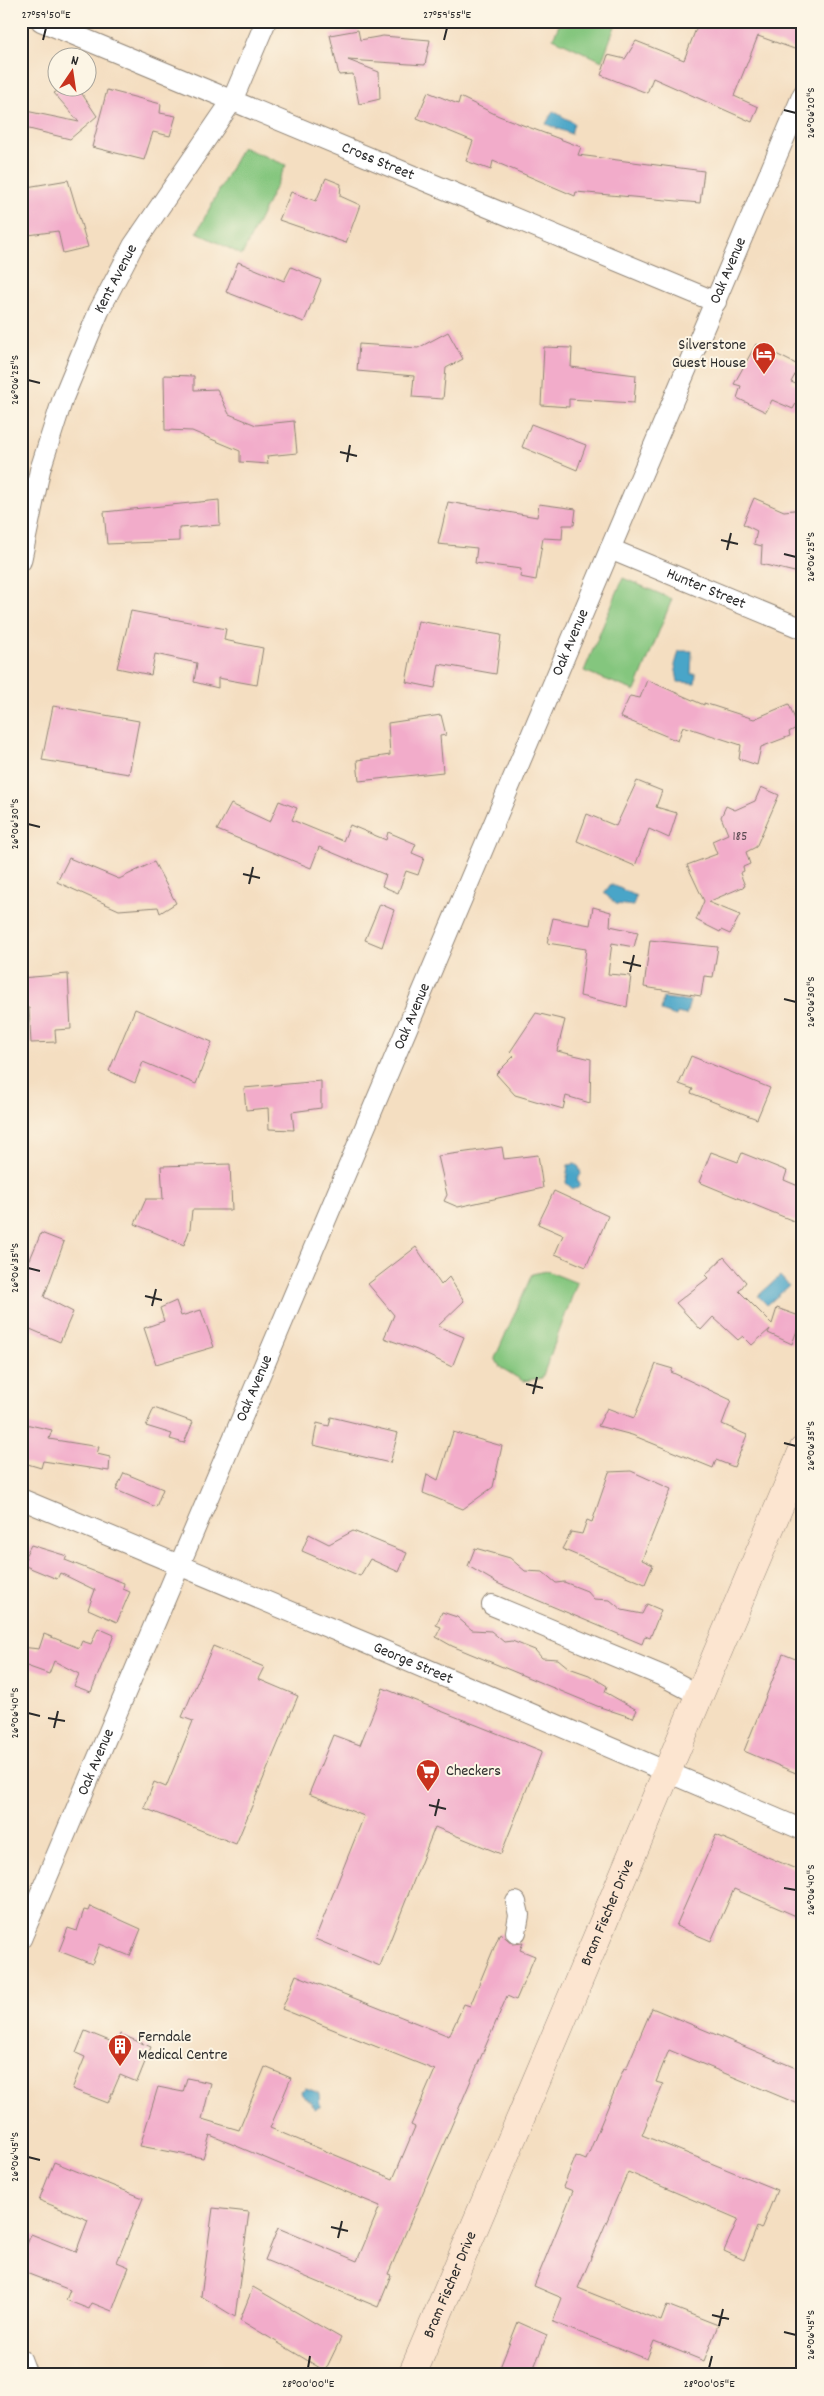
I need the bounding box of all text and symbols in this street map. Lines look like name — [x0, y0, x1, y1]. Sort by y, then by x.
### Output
text: 27°59'50"E — [22, 7, 71, 24]
text: 27°59'55"E — [423, 7, 472, 24]
north arrow — [48, 48, 98, 98]
text: N — [69, 51, 80, 72]
text: 26°06'20"S — [803, 87, 820, 139]
street label: Cross Street — [338, 136, 418, 187]
street label: Oak Avenue — [704, 234, 753, 308]
street label: Kent Avenue — [88, 240, 143, 318]
place label: Silverstone Guest House — [672, 334, 746, 375]
hotel icon: Silverstone Guest House — [751, 341, 777, 375]
text: 26°06'25"S — [7, 355, 24, 405]
text: 26°06'25"S — [803, 532, 820, 582]
street label: Hunter Street — [663, 562, 749, 616]
street label: Oak Avenue — [546, 606, 595, 680]
text: 26°06'30"S — [7, 798, 24, 850]
house number: 185 — [732, 827, 748, 847]
text: 26°06'30"S — [803, 976, 820, 1028]
street label: Oak Avenue — [388, 979, 436, 1054]
text: 26°06'35"S — [7, 1243, 24, 1293]
street label: Oak Avenue — [230, 1351, 279, 1425]
text: 26°06'35"S — [803, 1421, 820, 1471]
street label: George Street — [369, 1636, 457, 1691]
text: 26°06'40"S — [7, 1688, 24, 1738]
street label: Oak Avenue — [72, 1725, 120, 1799]
supermarket icon: Checkers — [415, 1758, 441, 1792]
place label: Checkers — [446, 1760, 501, 1783]
street label: Bram Fischer Drive — [575, 1856, 640, 1970]
text: 26°06'40"S — [803, 1865, 820, 1915]
place label: Ferndale Medical Centre — [138, 2026, 227, 2067]
building icon: Ferndale Medical Centre — [107, 2033, 133, 2067]
text: 26°06'45"S — [7, 2132, 24, 2182]
street label: Bram Fischer Drive — [417, 2228, 483, 2342]
text: 26°06'45"S — [803, 2310, 820, 2360]
text: 28°00'00"E — [282, 2376, 335, 2393]
text: 28°00'05"E — [683, 2376, 735, 2393]

